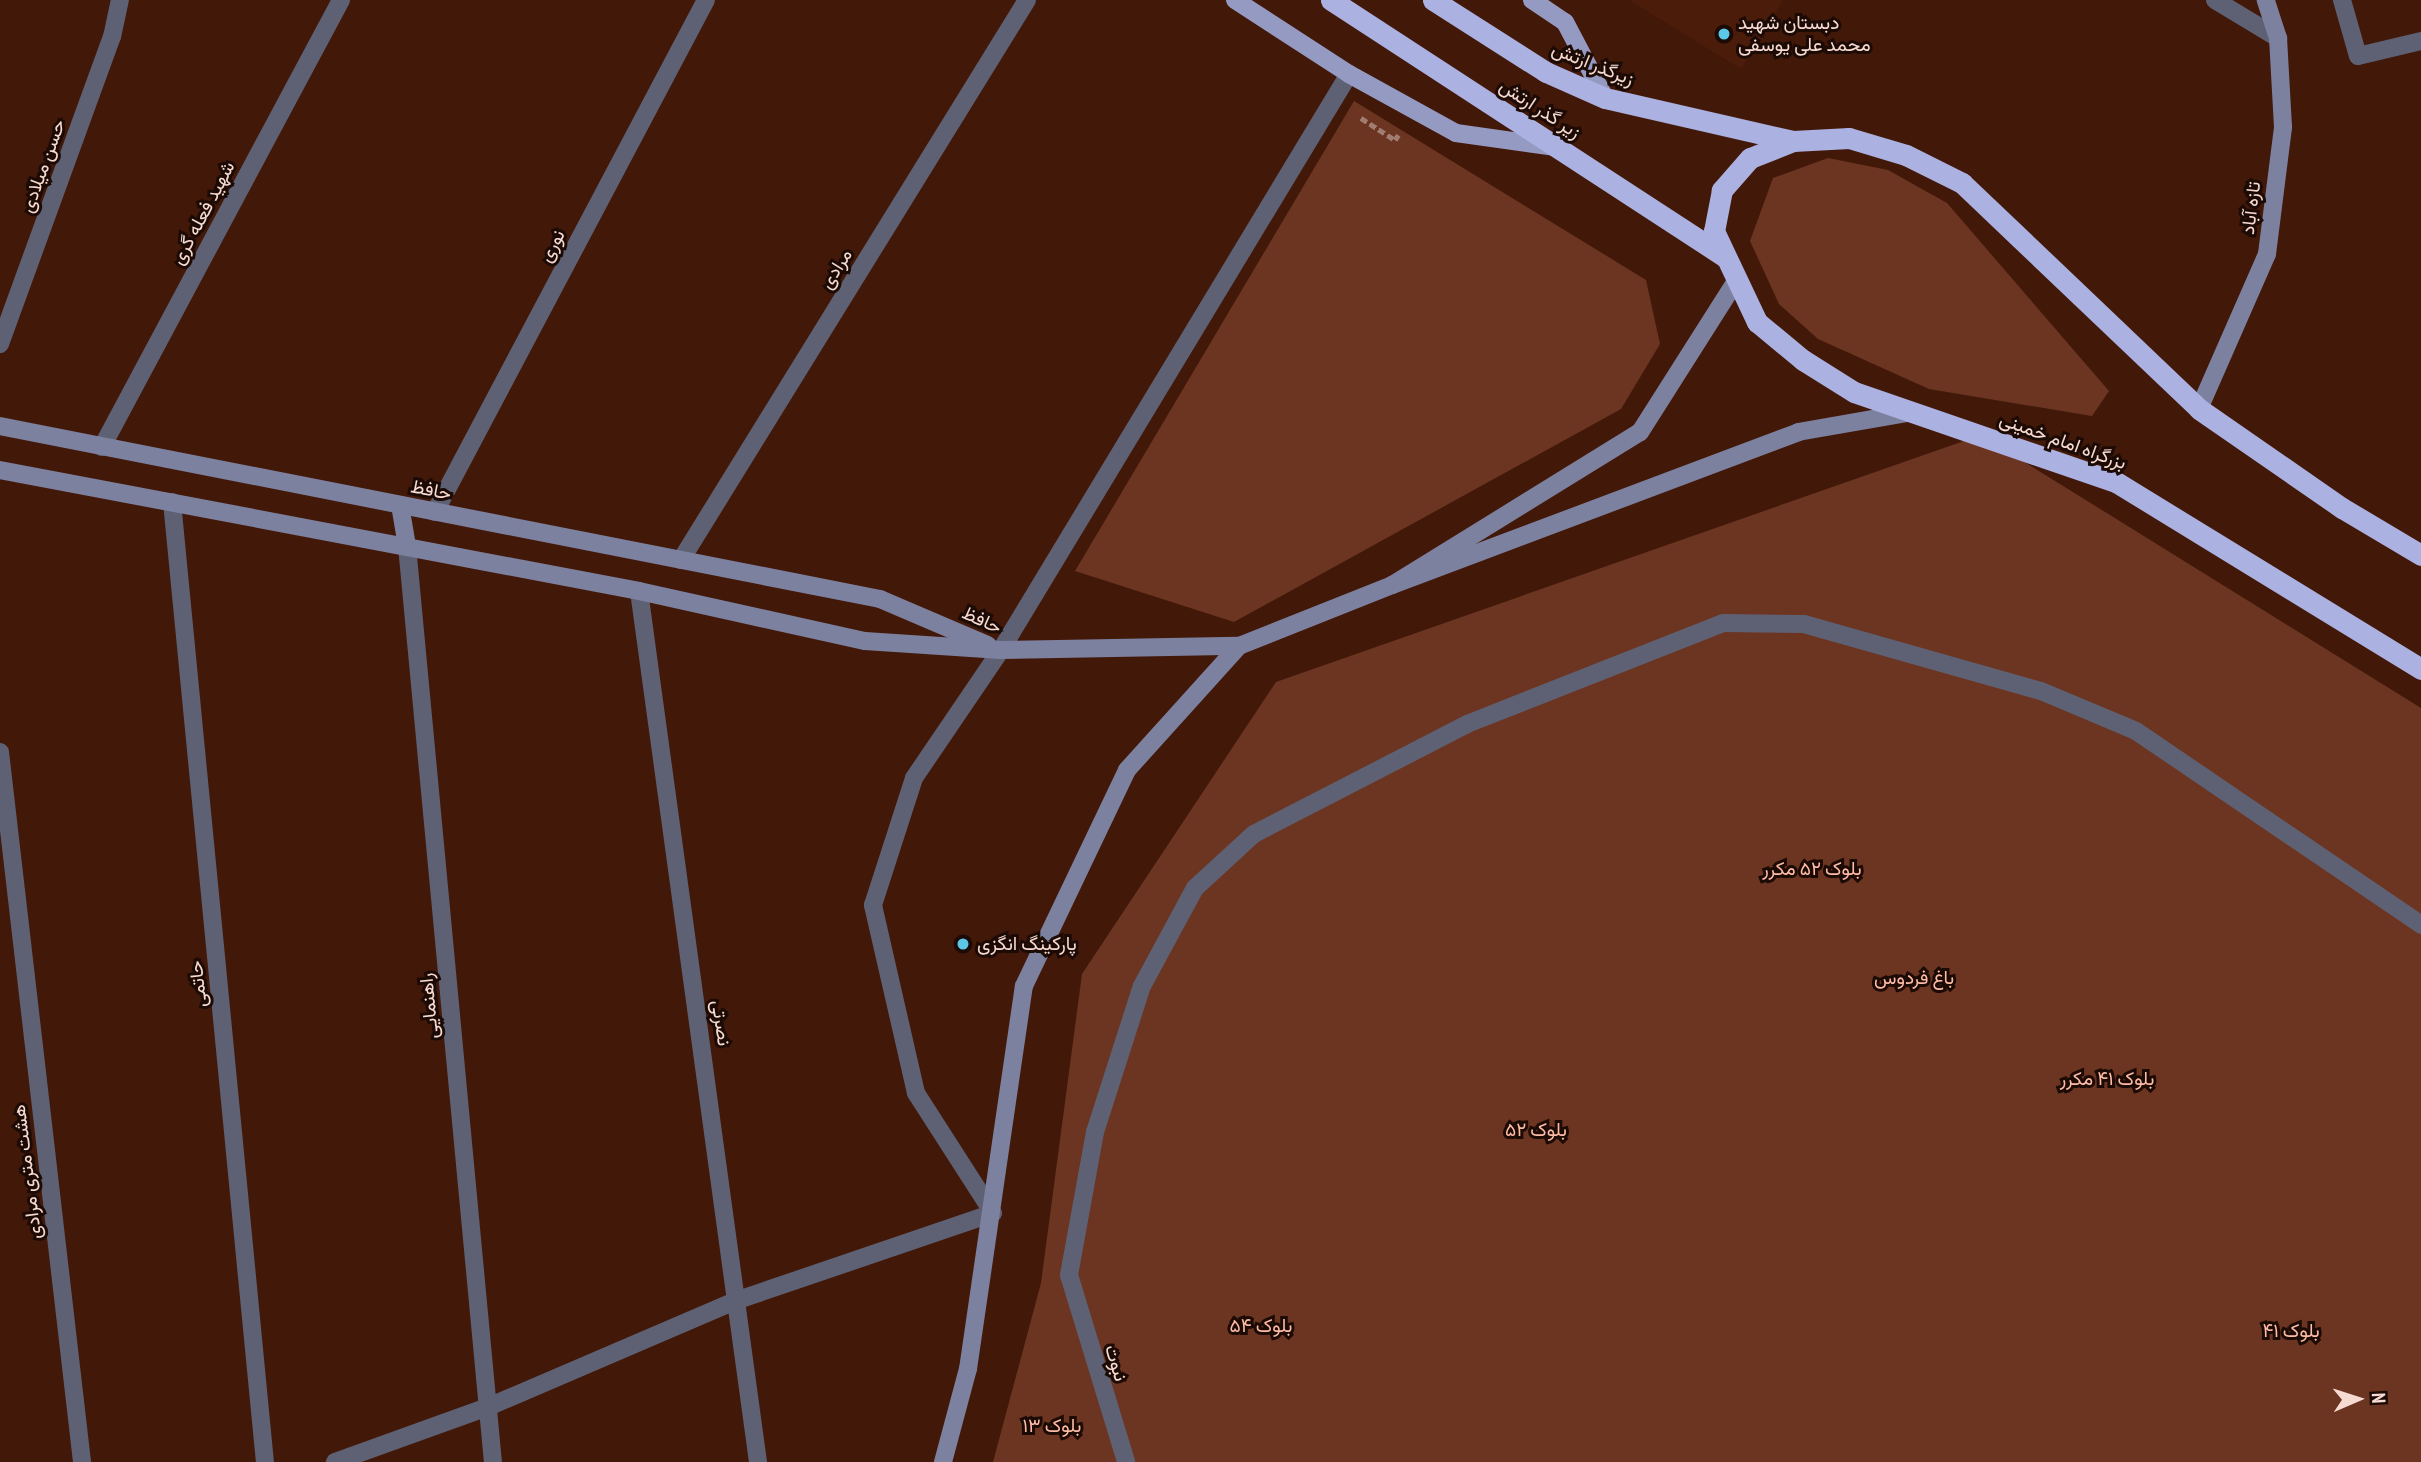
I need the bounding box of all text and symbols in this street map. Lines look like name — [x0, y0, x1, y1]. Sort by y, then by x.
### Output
place label: دبستان شهید محمد علی یوسفی — [1738, 12, 1871, 56]
marker: دبستان شهید محمد علی یوسفی — [1716, 26, 1732, 42]
street label: زیرگذر ارتش — [1549, 37, 1637, 91]
street label: زیر گذر ارتش — [1495, 74, 1585, 144]
street label: حسن میلادی — [16, 116, 70, 216]
street label: شهید فعله گری — [166, 157, 240, 269]
street label: تازه آباد — [2236, 180, 2266, 236]
street label: نوری — [534, 226, 570, 266]
street label: مرادی — [815, 245, 857, 293]
street label: بزرگراه امام خمینی — [1997, 408, 2129, 474]
street label: حافظ — [409, 475, 453, 505]
street label: حافظ — [959, 601, 1005, 639]
park label: بلوک ۵۲ مکرر — [1762, 858, 1862, 880]
place label: پارکینگ انگزی — [977, 933, 1077, 955]
marker: پارکینگ انگزی — [955, 936, 971, 952]
street label: حاتمی — [184, 959, 212, 1009]
park label: باغ فردوس — [1874, 967, 1954, 989]
street label: راهنمایی — [415, 972, 443, 1040]
street label: نصرتی — [707, 999, 735, 1047]
park label: بلوک ۴۱ مکرر — [2060, 1068, 2154, 1090]
street label: هشت متری مرادی — [7, 1103, 47, 1241]
park label: بلوک ۵۲ — [1505, 1119, 1567, 1141]
park label: بلوک ۵۴ — [1230, 1315, 1292, 1337]
park label: بلوک ۴۱ — [2262, 1320, 2320, 1342]
street label: نبوت — [1100, 1342, 1132, 1384]
north arrow — [2323, 1364, 2393, 1434]
text: N — [2367, 1392, 2391, 1404]
park label: بلوک ۱۳ — [1023, 1415, 1081, 1437]

